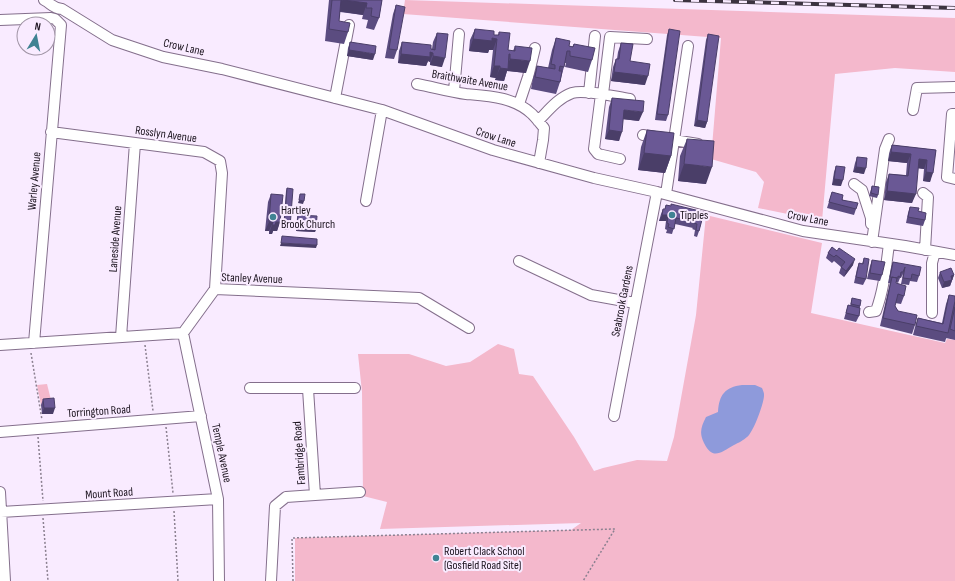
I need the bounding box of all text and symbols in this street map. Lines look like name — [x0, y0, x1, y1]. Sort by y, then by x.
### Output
north arrow — [16, 16, 56, 56]
text: N — [34, 20, 42, 34]
street label: Crow Lane — [162, 35, 206, 60]
street label: Braithwaite Avenue — [431, 66, 509, 95]
street label: Rosslyn Avenue — [134, 123, 198, 146]
street label: Crow Lane — [474, 124, 518, 151]
street label: Warley Avenue — [24, 151, 45, 211]
place label: Hartley Brook Church — [281, 203, 335, 232]
street label: Laneside Avenue — [106, 205, 125, 273]
street label: Crow Lane — [786, 207, 830, 230]
place label: Tipples — [680, 208, 708, 223]
marker: Tipples — [667, 210, 677, 220]
marker: Hartley Brook Church — [268, 212, 278, 222]
street label: Seabrook Gardens — [608, 264, 637, 338]
street label: Stanley Avenue — [221, 270, 283, 287]
street label: Torrington Road — [67, 402, 131, 421]
street label: Fambridge Road — [290, 421, 309, 485]
street label: Temple Avenue — [208, 422, 235, 484]
street label: Mount Road — [85, 484, 133, 503]
place label: Robert Clack School (Gosfield Road Site) — [444, 544, 525, 573]
marker: Robert Clack School (Gosfield Road Site) — [431, 553, 441, 563]

